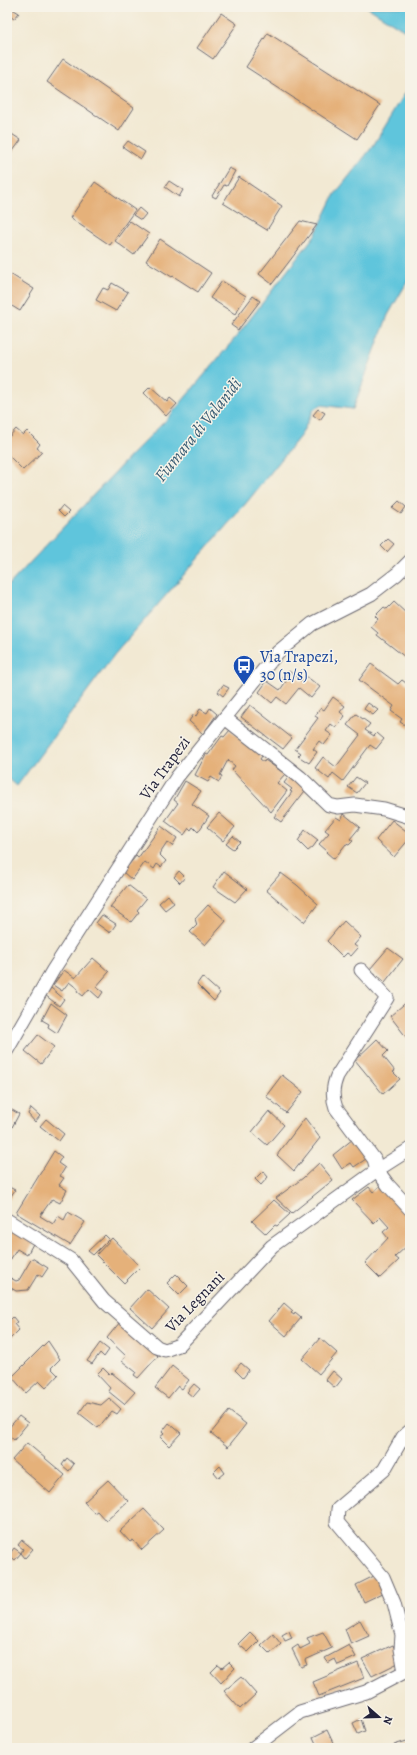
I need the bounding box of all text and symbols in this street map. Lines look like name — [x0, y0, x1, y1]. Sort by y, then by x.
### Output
water label: Fiumara di Valanidi — [149, 373, 247, 486]
place label: Via Trapezi, 30 (n/s) — [259, 646, 338, 686]
bus stop icon: Via Trapezi, 30 (n/s) — [231, 653, 257, 686]
street label: Via Trapezi — [134, 732, 195, 805]
street label: Via Legnani — [160, 1267, 230, 1338]
north arrow — [359, 1697, 399, 1737]
text: N — [380, 1714, 396, 1727]

